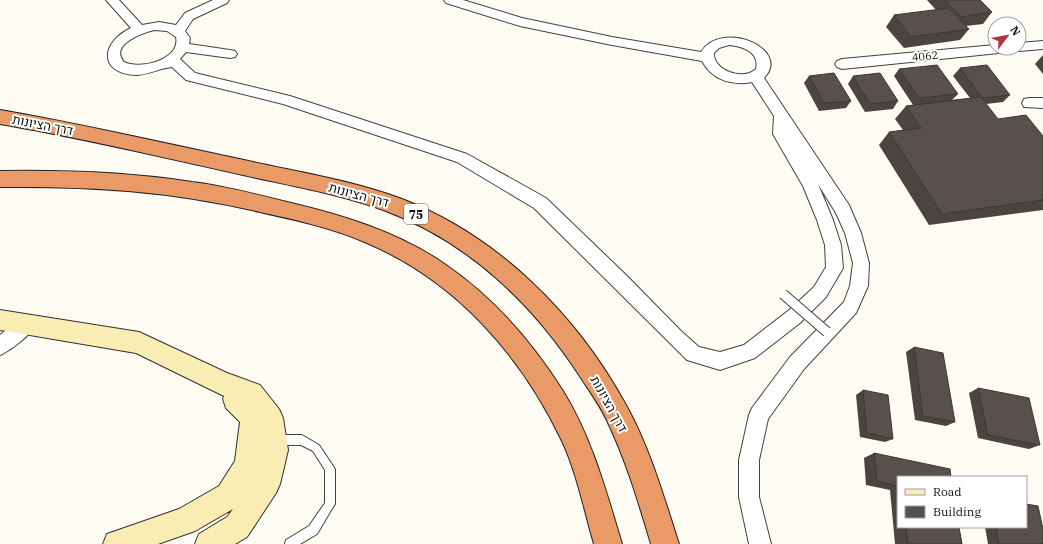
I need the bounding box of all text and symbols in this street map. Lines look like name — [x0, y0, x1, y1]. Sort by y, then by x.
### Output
north arrow — [987, 16, 1027, 56]
text: N — [1007, 23, 1024, 38]
street label: 4062 — [911, 48, 939, 64]
street label: דרך הציונות — [11, 111, 75, 139]
street label: דרך הציונות — [327, 179, 391, 211]
road number: 75 — [404, 204, 428, 224]
street label: דרך הציונות — [587, 373, 632, 435]
legend — [897, 476, 1027, 528]
text: Road — [933, 484, 962, 499]
text: Building — [933, 504, 981, 519]

